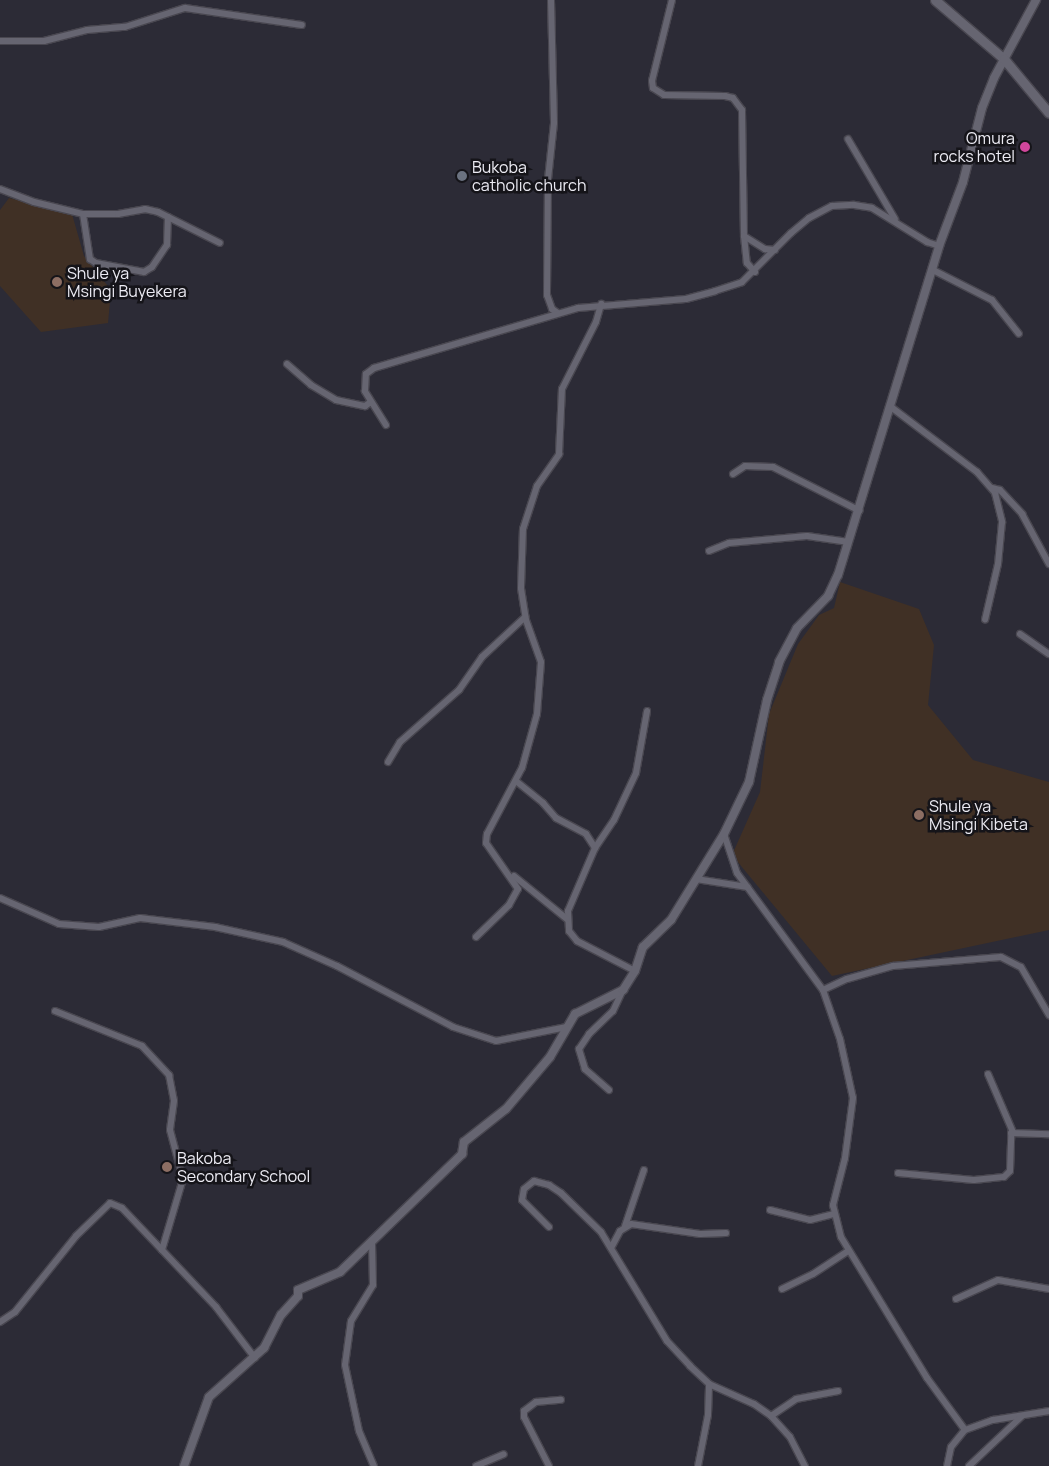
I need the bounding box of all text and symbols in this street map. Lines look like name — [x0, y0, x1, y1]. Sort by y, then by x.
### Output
place label: Omura rocks hotel — [934, 128, 1015, 166]
marker: Omura rocks hotel — [1019, 141, 1031, 153]
place label: Bukoba catholic church — [472, 157, 586, 195]
marker: Bukoba catholic church — [456, 170, 468, 182]
place label: Shule ya Msingi Buyekera — [67, 263, 187, 301]
marker: Shule ya Msingi Buyekera — [51, 276, 63, 288]
place label: Shule ya Msingi Kibeta — [929, 796, 1028, 834]
marker: Shule ya Msingi Kibeta — [913, 809, 925, 821]
place label: Bakoba Secondary School — [177, 1148, 310, 1186]
marker: Bakoba Secondary School — [161, 1161, 173, 1173]

